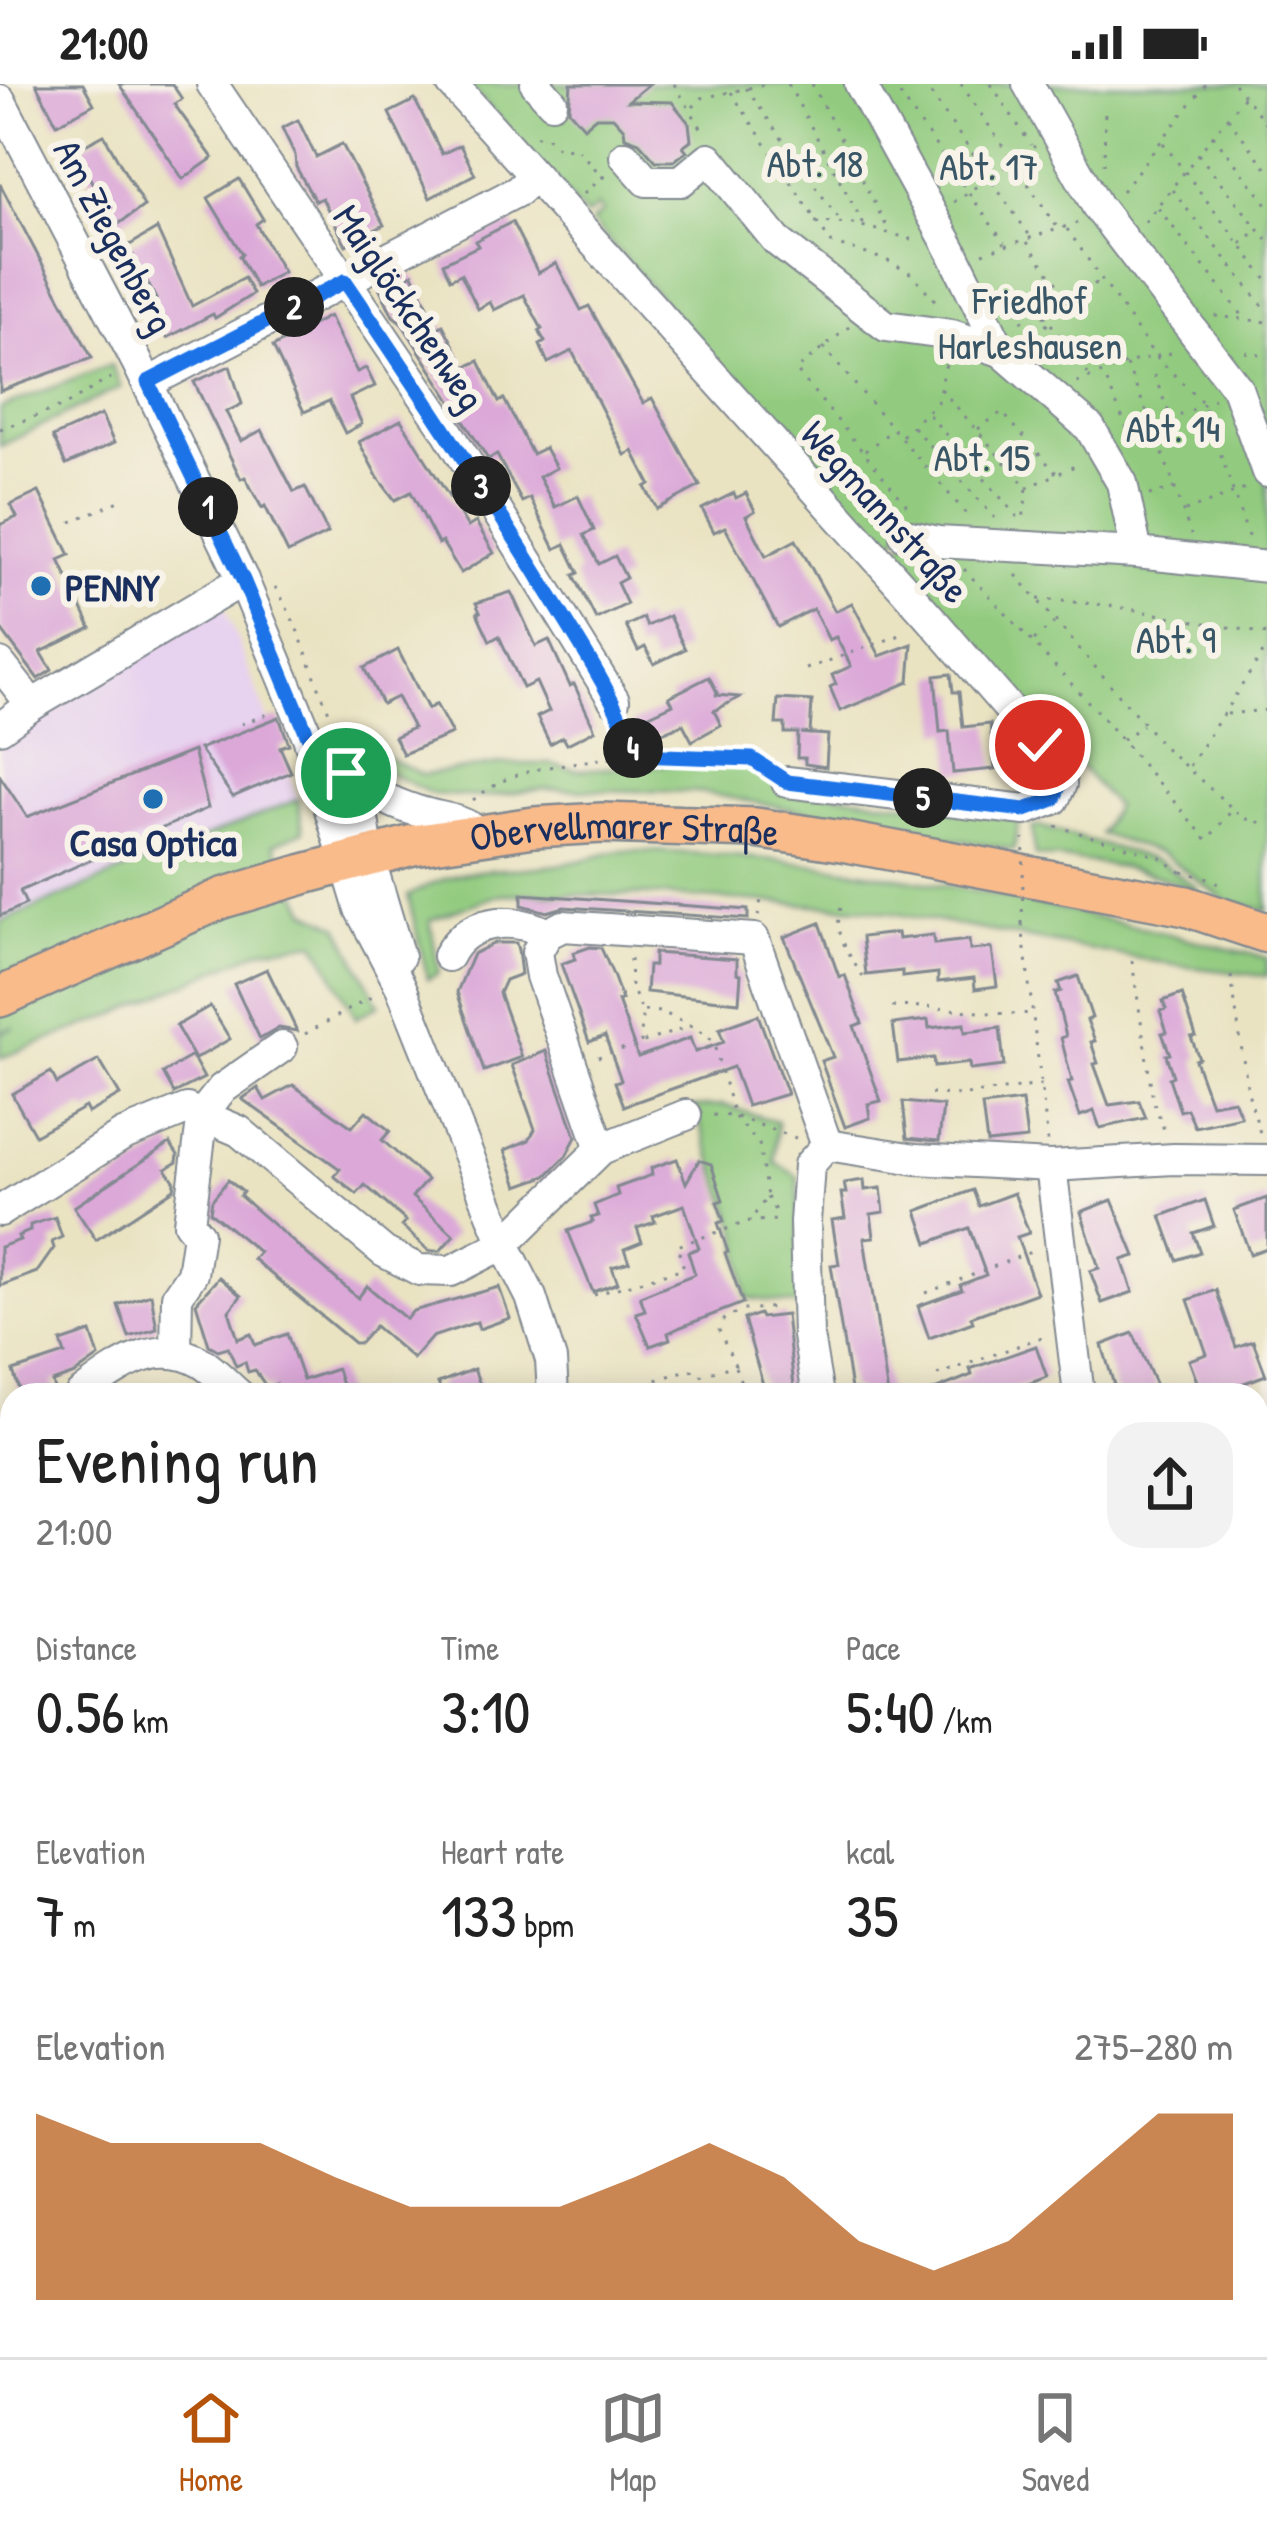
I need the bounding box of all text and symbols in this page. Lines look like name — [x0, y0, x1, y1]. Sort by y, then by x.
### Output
text: 21:00 — [60, 12, 148, 73]
street label: Am Ziegenberg — [42, 130, 188, 342]
park label: Abt. 18 — [767, 136, 863, 189]
park label: Abt. 17 — [939, 139, 1039, 192]
street label: Maiglöckchenweg — [322, 194, 498, 420]
park label: Friedhof Harleshausen — [938, 273, 1122, 371]
pin: 2 — [264, 277, 324, 337]
text: 2 — [286, 285, 302, 329]
park label: Abt. 14 — [1126, 401, 1220, 454]
street label: Wegmannstraße — [790, 408, 982, 614]
park label: Abt. 15 — [934, 430, 1030, 483]
pin: 3 — [451, 456, 511, 516]
text: 3 — [474, 464, 488, 508]
pin: 1 — [178, 477, 238, 537]
text: 1 — [202, 485, 214, 529]
place label: PENNY — [65, 560, 160, 613]
marker: PENNY — [28, 573, 54, 599]
park label: Abt. 9 — [1136, 612, 1216, 665]
pin — [989, 694, 1091, 796]
icon: check — [1007, 712, 1073, 778]
pin: 4 — [603, 718, 663, 778]
pin — [295, 722, 397, 824]
text: 4 — [627, 726, 639, 770]
icon: arrive — [313, 740, 379, 806]
pin: 5 — [893, 768, 953, 828]
text: 5 — [916, 776, 930, 820]
marker: Casa Optica — [140, 786, 166, 812]
street label: Obervellmarer Straße — [466, 796, 783, 863]
place label: Casa Optica — [70, 815, 237, 869]
text: Evening run — [36, 1414, 318, 1504]
button: share — [1107, 1422, 1233, 1548]
text: 21:00 — [36, 1504, 112, 1557]
text: Distance — [36, 1626, 137, 1670]
text: Time — [441, 1626, 499, 1670]
text: Pace — [846, 1626, 901, 1670]
text: 0.56 — [36, 1670, 125, 1752]
text: 3:10 — [441, 1670, 530, 1752]
text: 5:40 — [846, 1670, 935, 1752]
text: km — [125, 1699, 169, 1743]
text: /km — [935, 1699, 992, 1743]
text: Elevation — [36, 1830, 146, 1874]
text: Heart rate — [441, 1830, 564, 1874]
text: kcal — [846, 1830, 894, 1874]
text: 7 — [36, 1874, 66, 1956]
text: 133 — [441, 1874, 517, 1956]
text: 35 — [846, 1874, 898, 1956]
text: m — [66, 1903, 96, 1947]
text: bpm — [517, 1903, 574, 1947]
text: Elevation — [36, 2019, 166, 2072]
text: 275–280 m — [1074, 2019, 1233, 2072]
tab: Home — [178, 2385, 244, 2501]
tab: Map — [600, 2385, 666, 2501]
tab: Saved — [1022, 2385, 1089, 2501]

